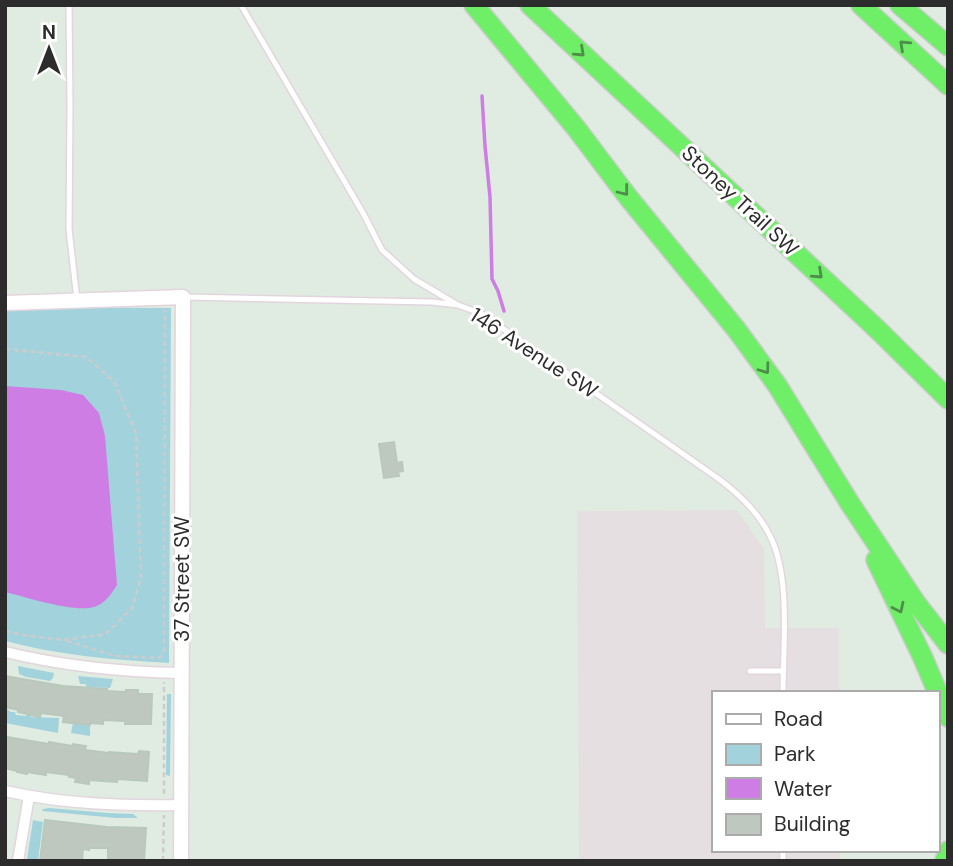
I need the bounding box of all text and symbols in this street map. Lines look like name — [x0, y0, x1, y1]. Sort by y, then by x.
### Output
north arrow — [14, 14, 84, 84]
text: N — [42, 20, 56, 45]
one-way arrow — [899, 41, 912, 54]
one-way arrow — [572, 43, 585, 56]
street label: Stoney Trail SW — [675, 139, 805, 263]
one-way arrow — [615, 183, 628, 196]
one-way arrow — [810, 266, 823, 278]
street label: 146 Avenue SW — [465, 301, 603, 405]
one-way arrow — [757, 361, 769, 374]
street label: 37 Street SW — [168, 516, 196, 642]
one-way arrow — [890, 601, 904, 613]
legend — [712, 691, 939, 852]
text: Road — [774, 705, 823, 733]
text: Park — [774, 740, 816, 768]
text: Water — [774, 775, 832, 803]
text: Building — [774, 810, 851, 838]

